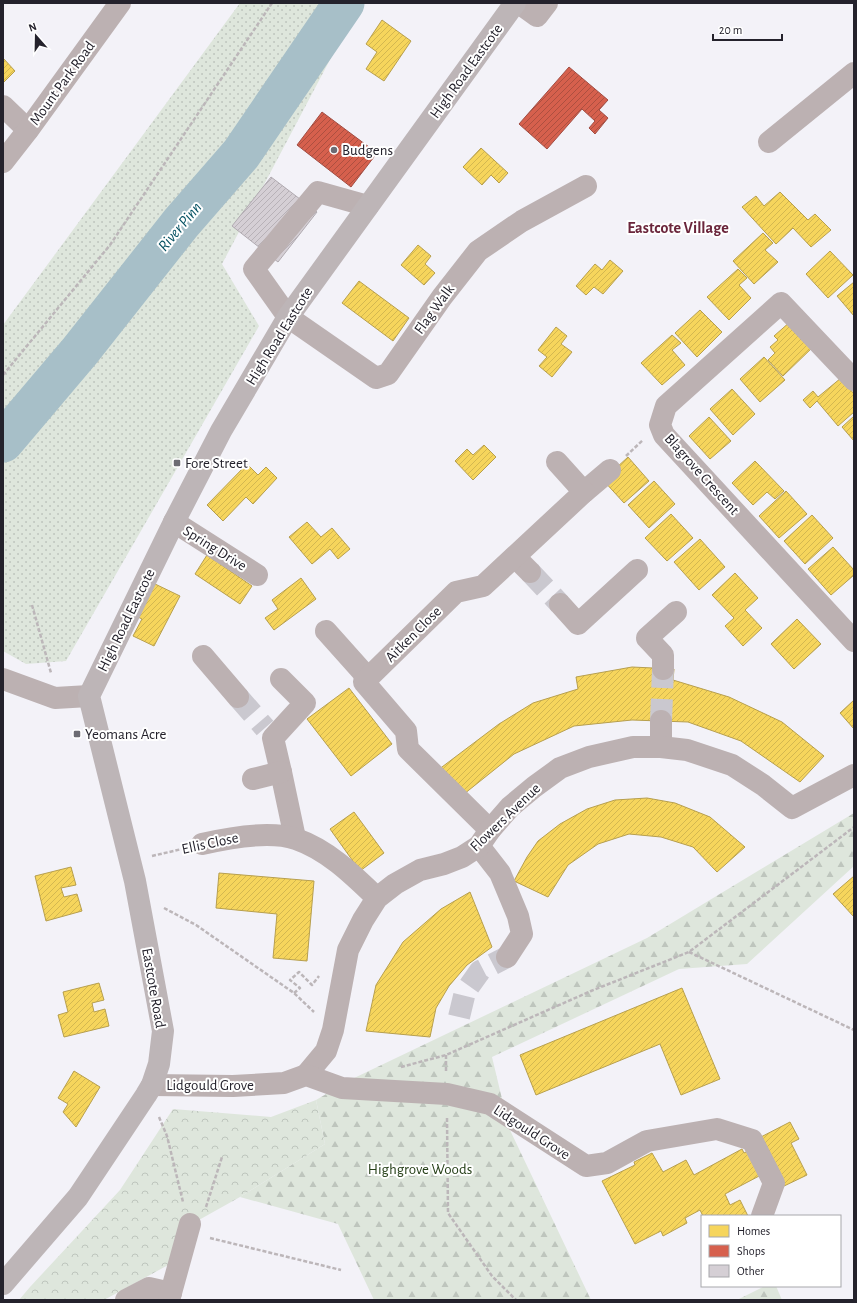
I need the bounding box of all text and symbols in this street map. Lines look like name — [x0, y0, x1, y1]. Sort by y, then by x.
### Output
north arrow — [16, 16, 56, 56]
scale bar — [713, 16, 782, 42]
text: N — [27, 21, 38, 34]
street label: High Road Eastcote — [427, 21, 506, 121]
text: 20 m — [719, 24, 742, 36]
street label: Mount Park Road — [27, 38, 98, 128]
place label: Budgens — [342, 143, 393, 158]
marker: Budgens — [329, 145, 339, 155]
water label: River Pinn — [155, 199, 205, 254]
district label: Eastcote Village — [627, 220, 729, 236]
street label: Flag Walk — [412, 282, 457, 337]
street label: High Road Eastcote — [243, 285, 316, 388]
street label: Blagrove Crescent — [661, 431, 742, 518]
place label: Fore Street — [185, 456, 248, 471]
marker: Fore Street — [172, 458, 182, 468]
street label: Spring Drive — [180, 523, 249, 574]
street label: High Road Eastcote — [95, 566, 158, 674]
street label: Aitken Close — [383, 603, 444, 665]
place label: Yeomans Acre — [85, 727, 167, 742]
marker: Yeomans Acre — [72, 729, 82, 739]
street label: Flowers Avenue — [467, 780, 543, 854]
street label: Ellis Close — [180, 830, 240, 857]
street label: Eastcote Road — [139, 947, 168, 1029]
street label: Lidgould Grove — [166, 1078, 254, 1093]
street label: Lidgould Grove — [491, 1102, 573, 1163]
park label: Highgrove Woods — [368, 1162, 472, 1177]
legend — [701, 1215, 841, 1287]
text: Homes — [737, 1225, 770, 1237]
text: Shops — [737, 1245, 765, 1257]
text: Other — [737, 1265, 764, 1277]

